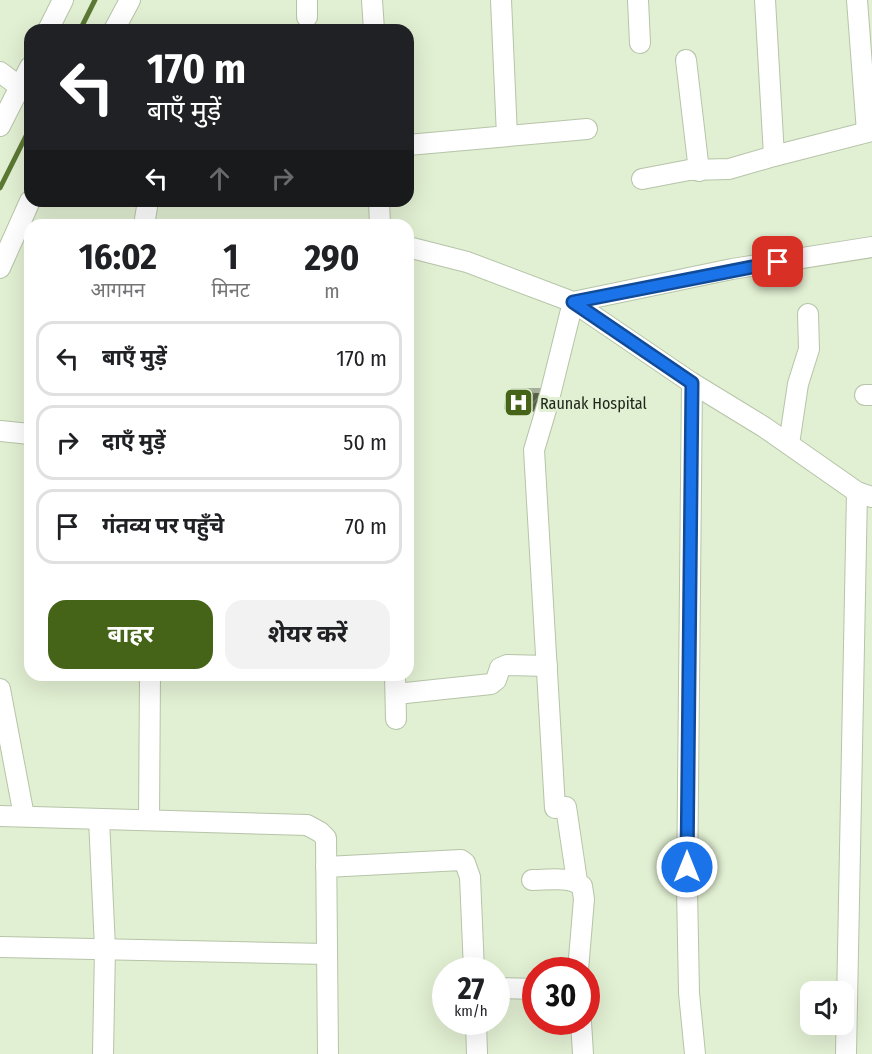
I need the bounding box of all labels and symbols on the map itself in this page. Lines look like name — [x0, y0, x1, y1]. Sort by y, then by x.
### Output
pin — [752, 236, 803, 287]
hospital icon: Raunak Hospital — [503, 387, 535, 419]
place label: Raunak Hospital — [540, 394, 647, 413]
position arrow — [655, 835, 719, 899]
speed limit sign: 30 — [522, 957, 600, 1035]

